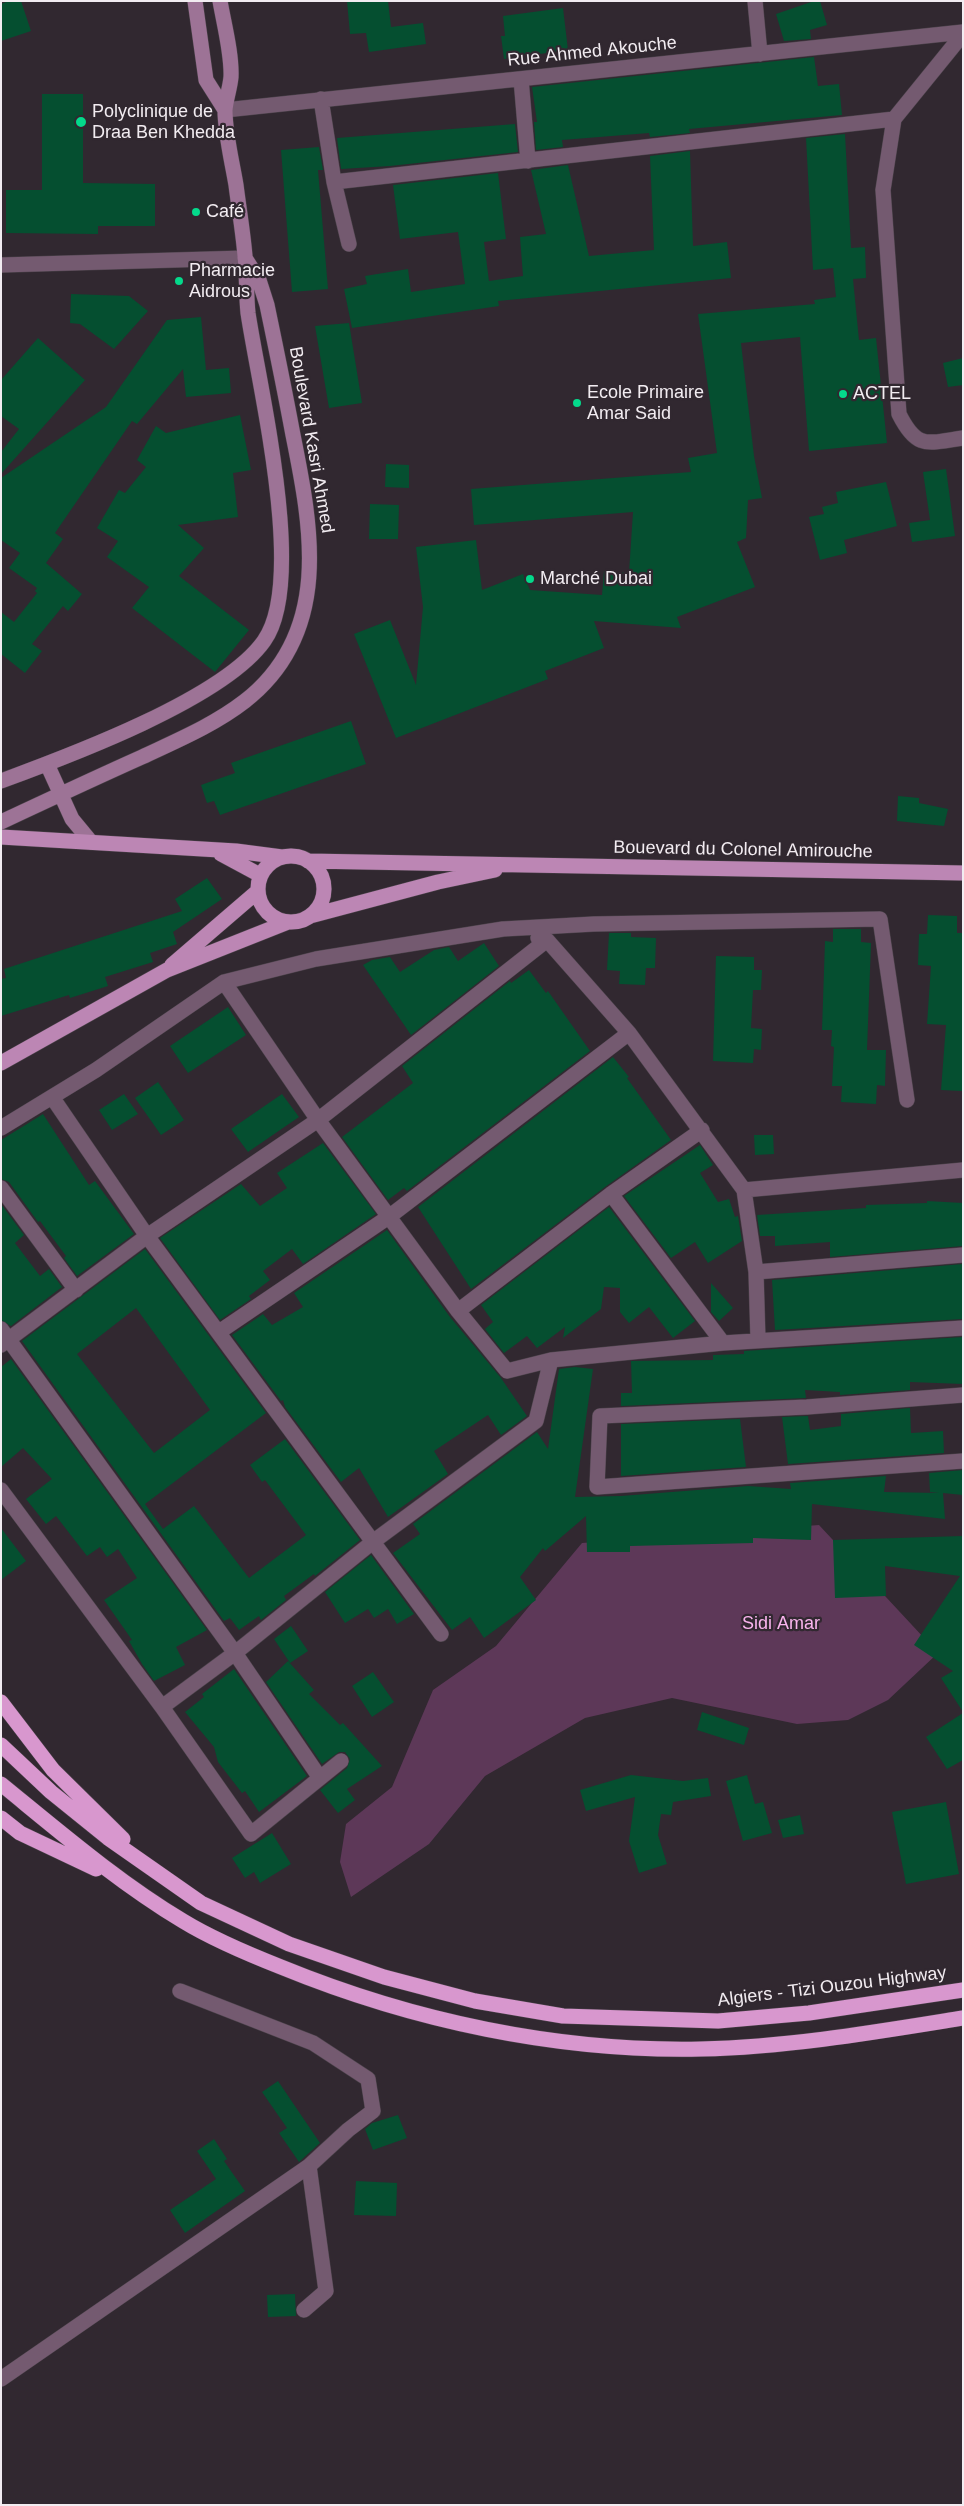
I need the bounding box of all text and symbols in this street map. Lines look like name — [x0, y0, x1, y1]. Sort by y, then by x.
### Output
street label: Rue Ahmed Akouche — [506, 32, 678, 72]
place label: Polyclinique de Draa Ben Khedda — [92, 101, 235, 144]
marker: Polyclinique de Draa Ben Khedda — [74, 115, 88, 129]
place label: Café — [206, 201, 244, 223]
marker: Café — [190, 206, 202, 218]
place label: Pharmacie Aidrous — [189, 260, 275, 302]
marker: Pharmacie Aidrous — [173, 275, 185, 287]
street label: Boulevard Kasri Ahmed — [284, 345, 338, 535]
place label: Ecole Primaire Amar Said — [587, 382, 704, 424]
place label: ACTEL — [853, 383, 911, 405]
marker: ACTEL — [837, 388, 849, 400]
marker: Ecole Primaire Amar Said — [571, 397, 583, 409]
place label: Marché Dubai — [540, 568, 652, 590]
marker: Marché Dubai — [524, 573, 536, 585]
street label: Bouevard du Colonel Amirouche — [613, 837, 873, 863]
park label: Sidi Amar — [742, 1613, 820, 1635]
street label: Algiers - Tizi Ouzou Highway — [716, 1962, 948, 2012]

